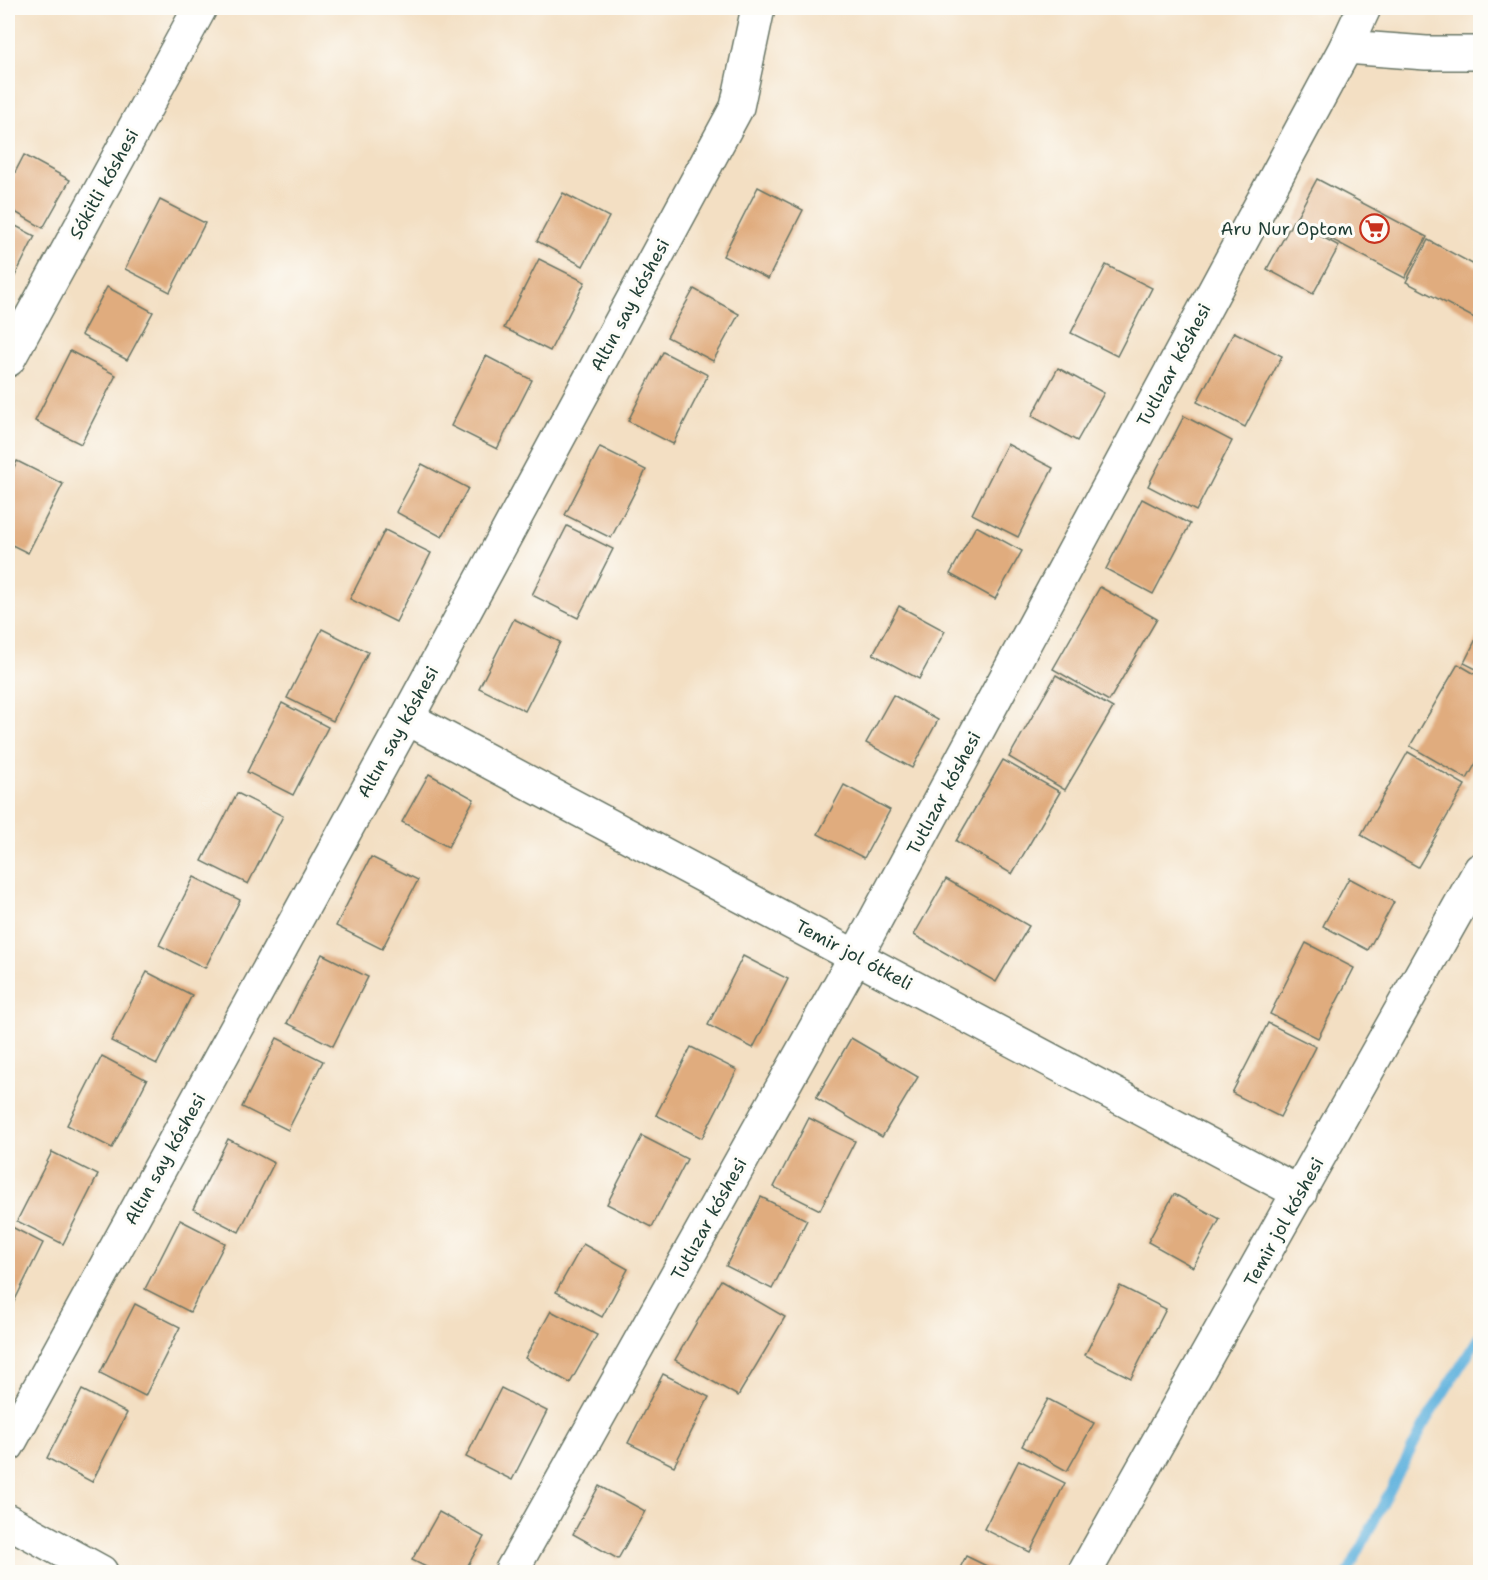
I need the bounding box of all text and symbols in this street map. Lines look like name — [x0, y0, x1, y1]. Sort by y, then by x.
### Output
street label: Sókitli kóshesi — [64, 124, 144, 244]
supermarket icon: Aru Nur Optom — [1358, 213, 1390, 245]
place label: Aru Nur Optom — [1220, 217, 1353, 241]
street label: Altın say kóshesi — [585, 234, 675, 376]
street label: Tutlızar kóshesi — [1131, 299, 1217, 431]
street label: Altın say kóshesi — [352, 662, 444, 802]
street label: Tutlızar kóshesi — [901, 727, 987, 859]
street label: Temir jol ótkeli — [791, 914, 917, 996]
street label: Altın say kóshesi — [119, 1089, 211, 1229]
street label: Temir jol kóshesi — [1239, 1153, 1329, 1291]
street label: Tutlızar kóshesi — [665, 1154, 753, 1284]

